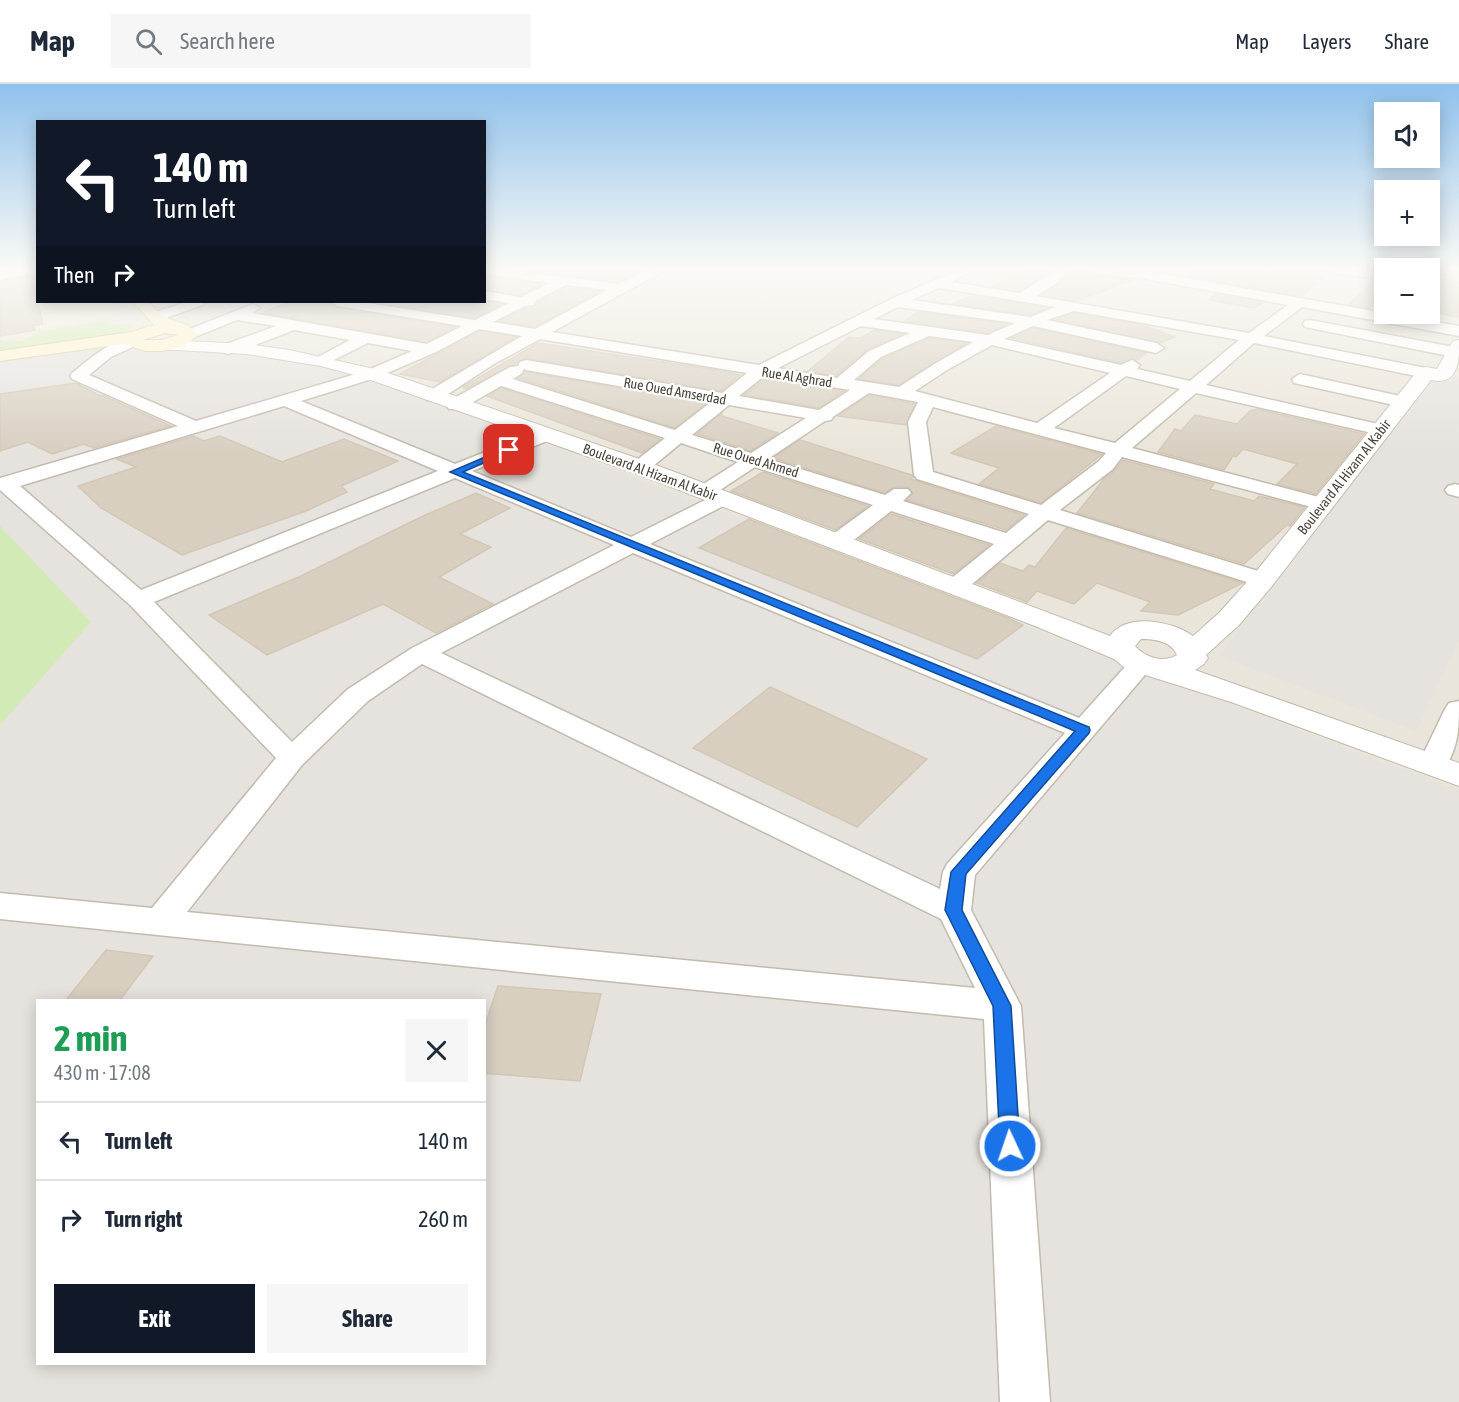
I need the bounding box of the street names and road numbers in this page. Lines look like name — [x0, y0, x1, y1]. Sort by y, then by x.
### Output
street label: Rue Al Aghrad — [761, 364, 833, 390]
street label: Rue Oued Amserdad — [622, 374, 728, 408]
street label: Boulevard Al Hizam Al Kabir — [1294, 416, 1394, 538]
street label: Rue Oued Ahmed — [711, 439, 801, 481]
street label: Boulevard Al Hizam Al Kabir — [581, 440, 720, 504]

